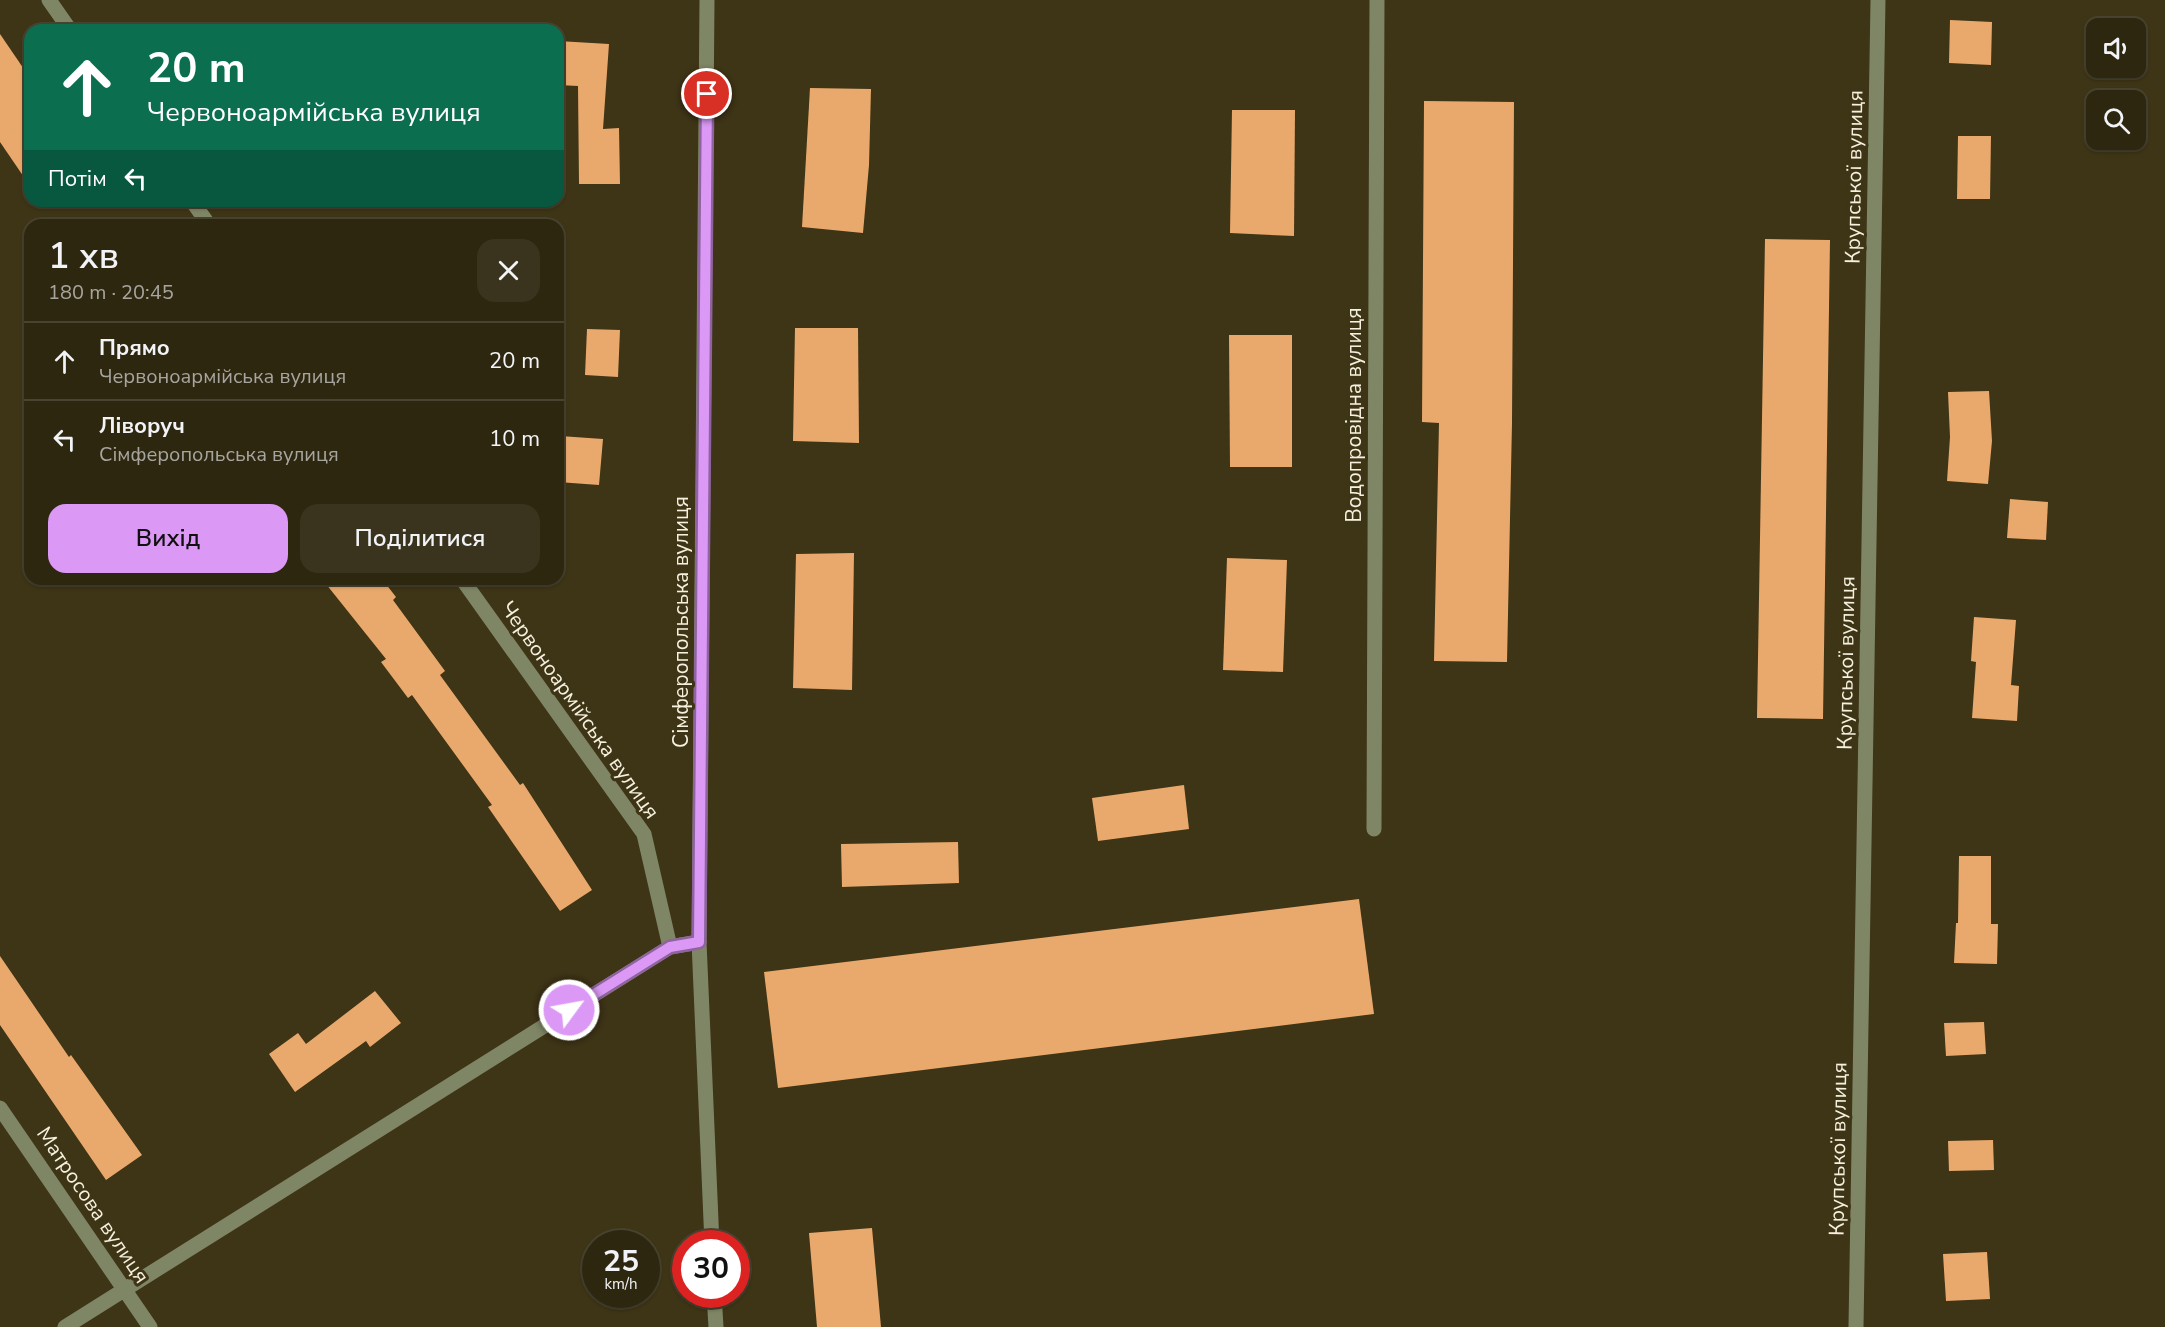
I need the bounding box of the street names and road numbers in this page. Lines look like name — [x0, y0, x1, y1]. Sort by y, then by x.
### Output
street label: Крупської вулиця — [1838, 90, 1870, 264]
street label: Водопровідна вулиця — [1340, 307, 1368, 523]
street label: Сімферопольська вулиця — [667, 496, 695, 748]
street label: Крупської вулиця — [1830, 576, 1862, 750]
street label: Червоноармійська вулиця — [494, 596, 666, 824]
street label: Крупської вулиця — [1822, 1062, 1854, 1236]
street label: Матросова вулиця — [30, 1121, 156, 1289]

